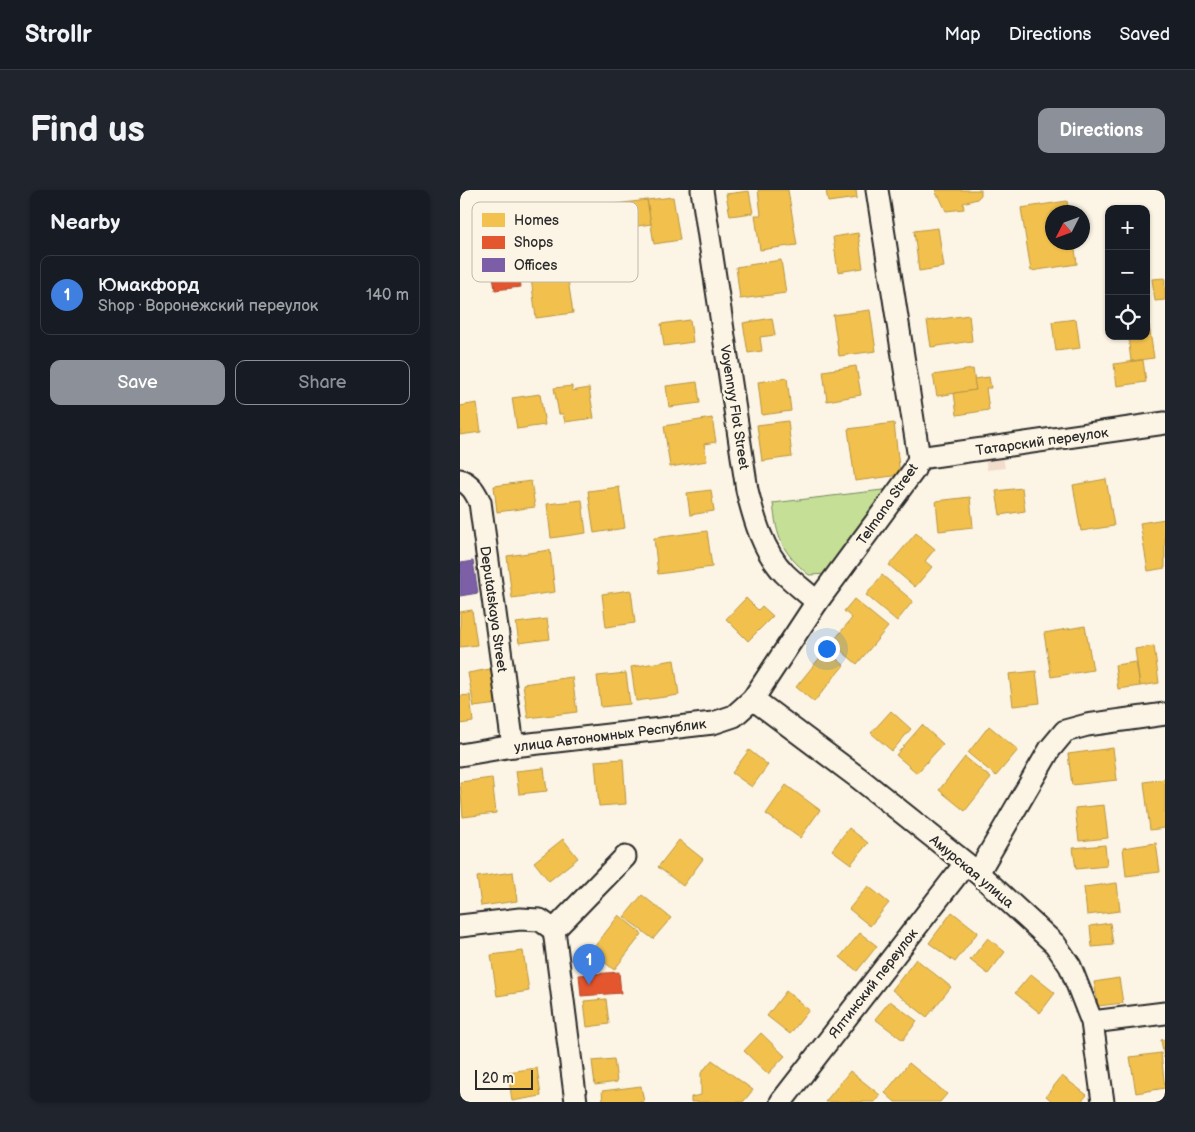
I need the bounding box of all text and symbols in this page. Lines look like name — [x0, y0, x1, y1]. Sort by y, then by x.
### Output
text: Strollr — [25, 20, 92, 49]
text: Map — [945, 24, 981, 45]
text: Directions — [1009, 24, 1091, 45]
text: Saved — [1119, 24, 1170, 45]
button: Directions — [1038, 108, 1165, 153]
text: Find us — [30, 109, 145, 152]
legend — [472, 202, 638, 282]
north arrow — [1045, 205, 1090, 250]
map controls — [1105, 205, 1150, 340]
button: + — [1105, 205, 1150, 250]
text: Nearby — [50, 210, 120, 235]
text: Homes — [514, 212, 559, 229]
text: Shops — [514, 234, 553, 251]
button: − — [1105, 250, 1150, 295]
text: Offices — [514, 257, 557, 274]
text: Юмакфорд — [98, 274, 199, 297]
text: 1 — [64, 286, 70, 305]
text: 140 m — [366, 286, 409, 305]
button: locate — [1105, 295, 1150, 340]
text: Shop · Воронежский переулок — [98, 297, 318, 316]
street label: Voyennyy Flot Street — [716, 344, 753, 471]
button: Save — [50, 360, 225, 405]
button: Share — [235, 360, 410, 405]
street label: Татарский переулок — [975, 424, 1110, 459]
street label: Telmana Street — [853, 460, 922, 548]
street label: Deputatskaya Street — [476, 545, 511, 674]
your location — [814, 636, 840, 662]
street label: улица Автономных Республик — [513, 715, 708, 756]
street label: Амурская улица — [925, 831, 1018, 912]
street label: Ялтинский переулок — [825, 925, 922, 1042]
pin: 1 — [573, 944, 605, 985]
scale bar — [475, 1067, 532, 1090]
text: 20 m — [482, 1070, 514, 1087]

